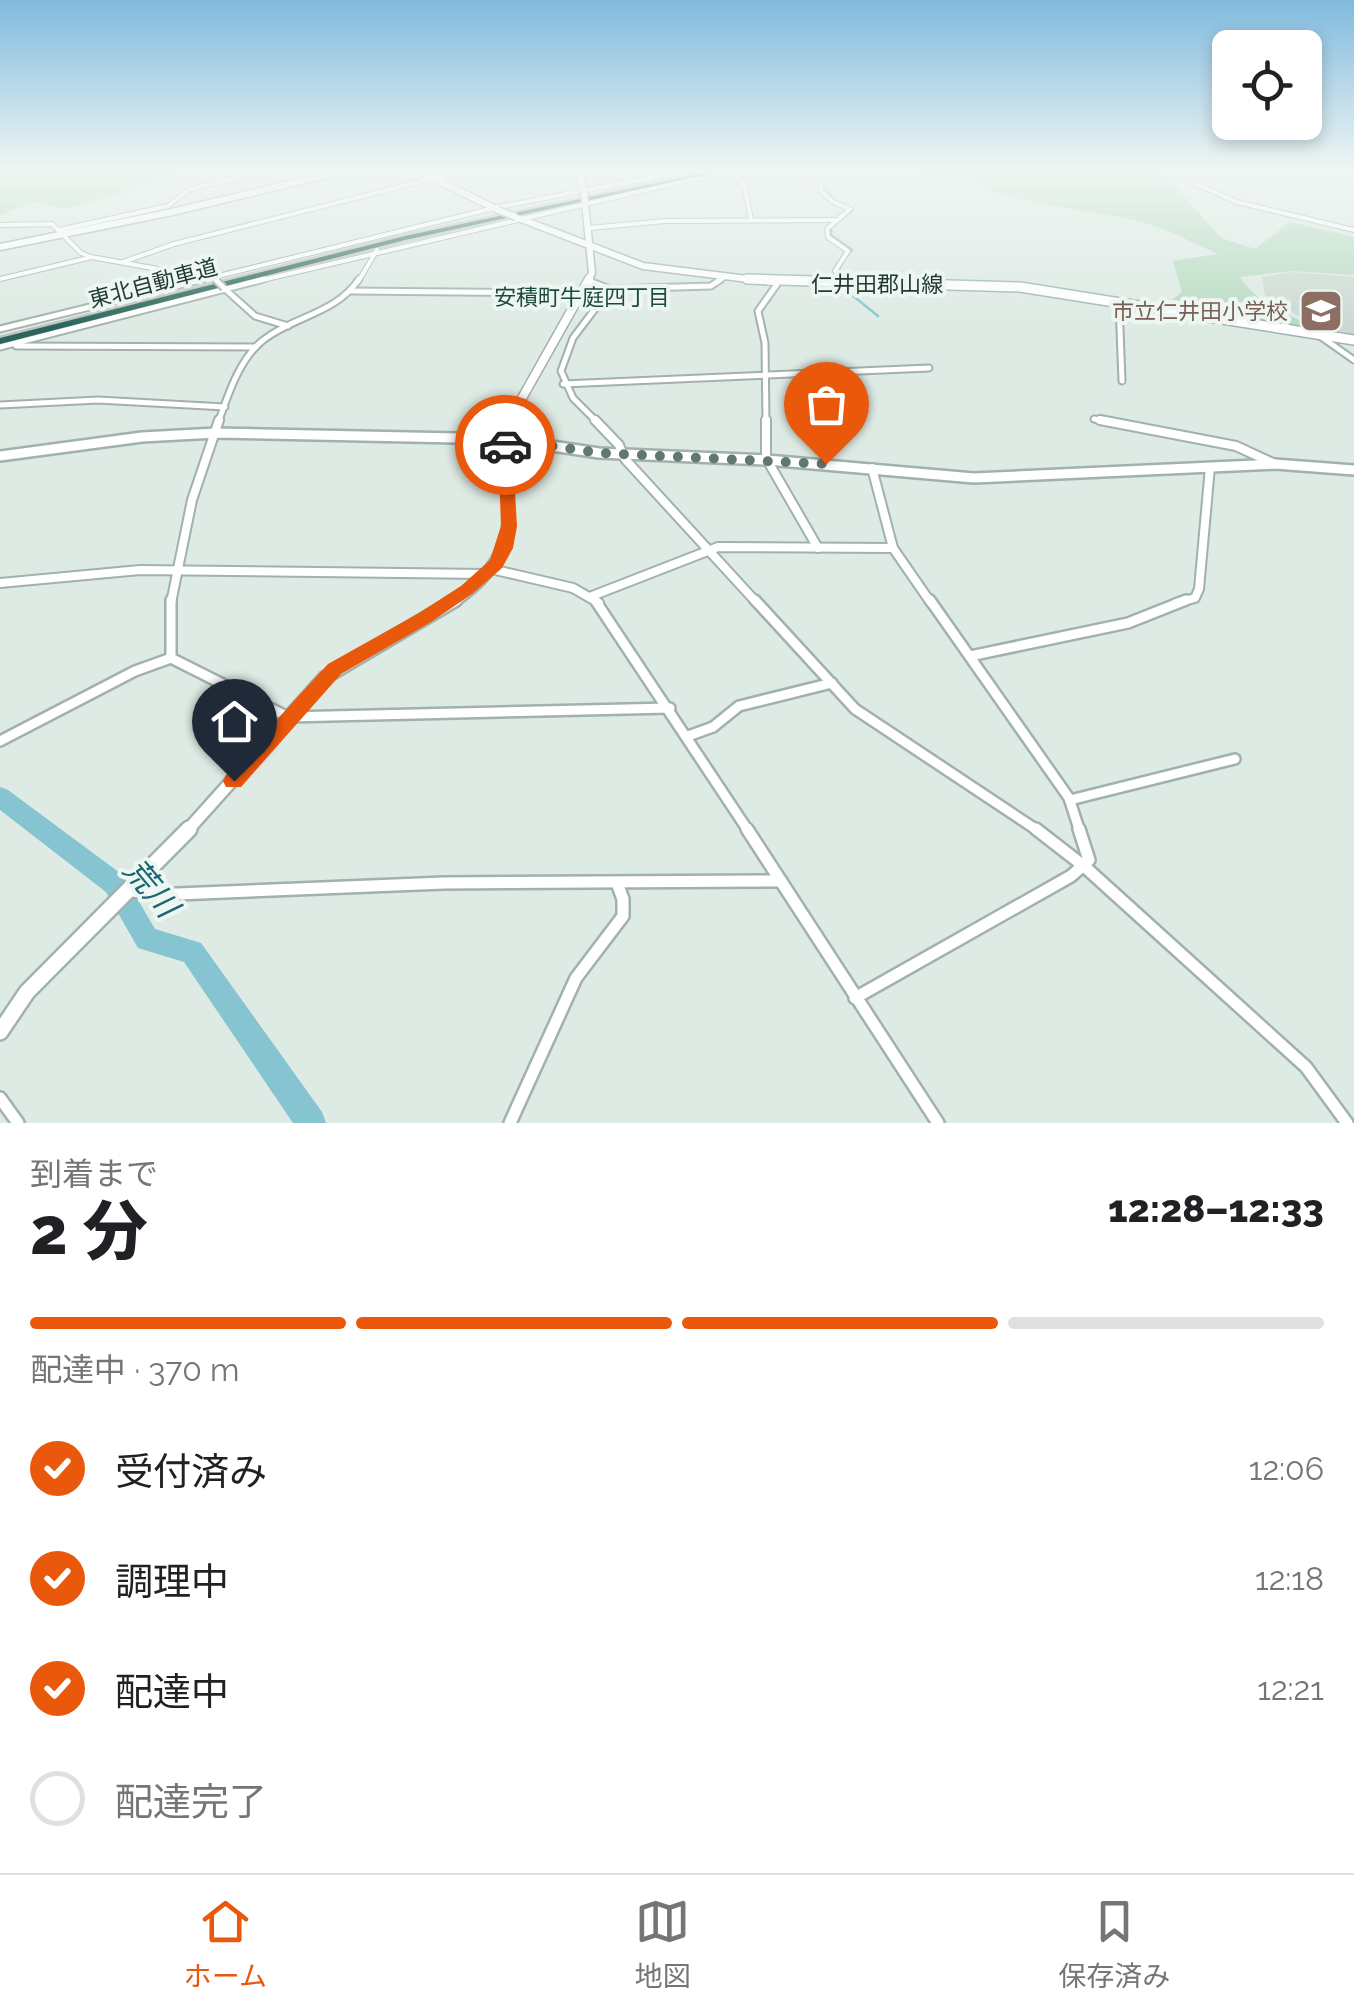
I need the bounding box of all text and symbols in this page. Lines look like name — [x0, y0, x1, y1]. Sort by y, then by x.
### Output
map controls — [1212, 30, 1322, 140]
button: locate — [1212, 30, 1322, 140]
street label: 東北自動車道 — [86, 253, 220, 313]
street label: 仁井田郡山線 — [811, 271, 943, 297]
district label: 安積町牛庭四丁目 — [494, 284, 670, 310]
school or university icon: 市立仁井田小学校 — [1298, 288, 1344, 334]
place label: 市立仁井田小学校 — [1112, 298, 1288, 324]
pin — [784, 362, 869, 465]
icon: bag — [799, 377, 854, 432]
courier — [455, 395, 555, 495]
icon: car — [478, 418, 533, 473]
pin — [192, 679, 277, 782]
icon: home — [207, 694, 262, 749]
water label: 荒川 — [117, 851, 188, 926]
text: 到着まで — [30, 1155, 158, 1192]
text: 12:28–12:33 — [1108, 1186, 1324, 1231]
text: 2 分 — [30, 1193, 148, 1269]
text: 配達中 · 370 m — [30, 1351, 239, 1388]
icon: check — [30, 1441, 85, 1496]
text: 受付済み — [115, 1449, 267, 1494]
text: 12:06 — [1249, 1450, 1324, 1487]
icon: check — [30, 1551, 85, 1606]
text: 調理中 — [115, 1559, 229, 1604]
text: 12:18 — [1255, 1560, 1324, 1597]
icon: check — [30, 1661, 85, 1716]
text: 配達中 — [115, 1669, 229, 1714]
text: 12:21 — [1257, 1670, 1324, 1707]
text: 配達完了 — [115, 1779, 267, 1824]
tab: ホーム — [184, 1894, 267, 1994]
tab: 地図 — [635, 1894, 691, 1994]
tab: 保存済み — [1058, 1894, 1170, 1994]

